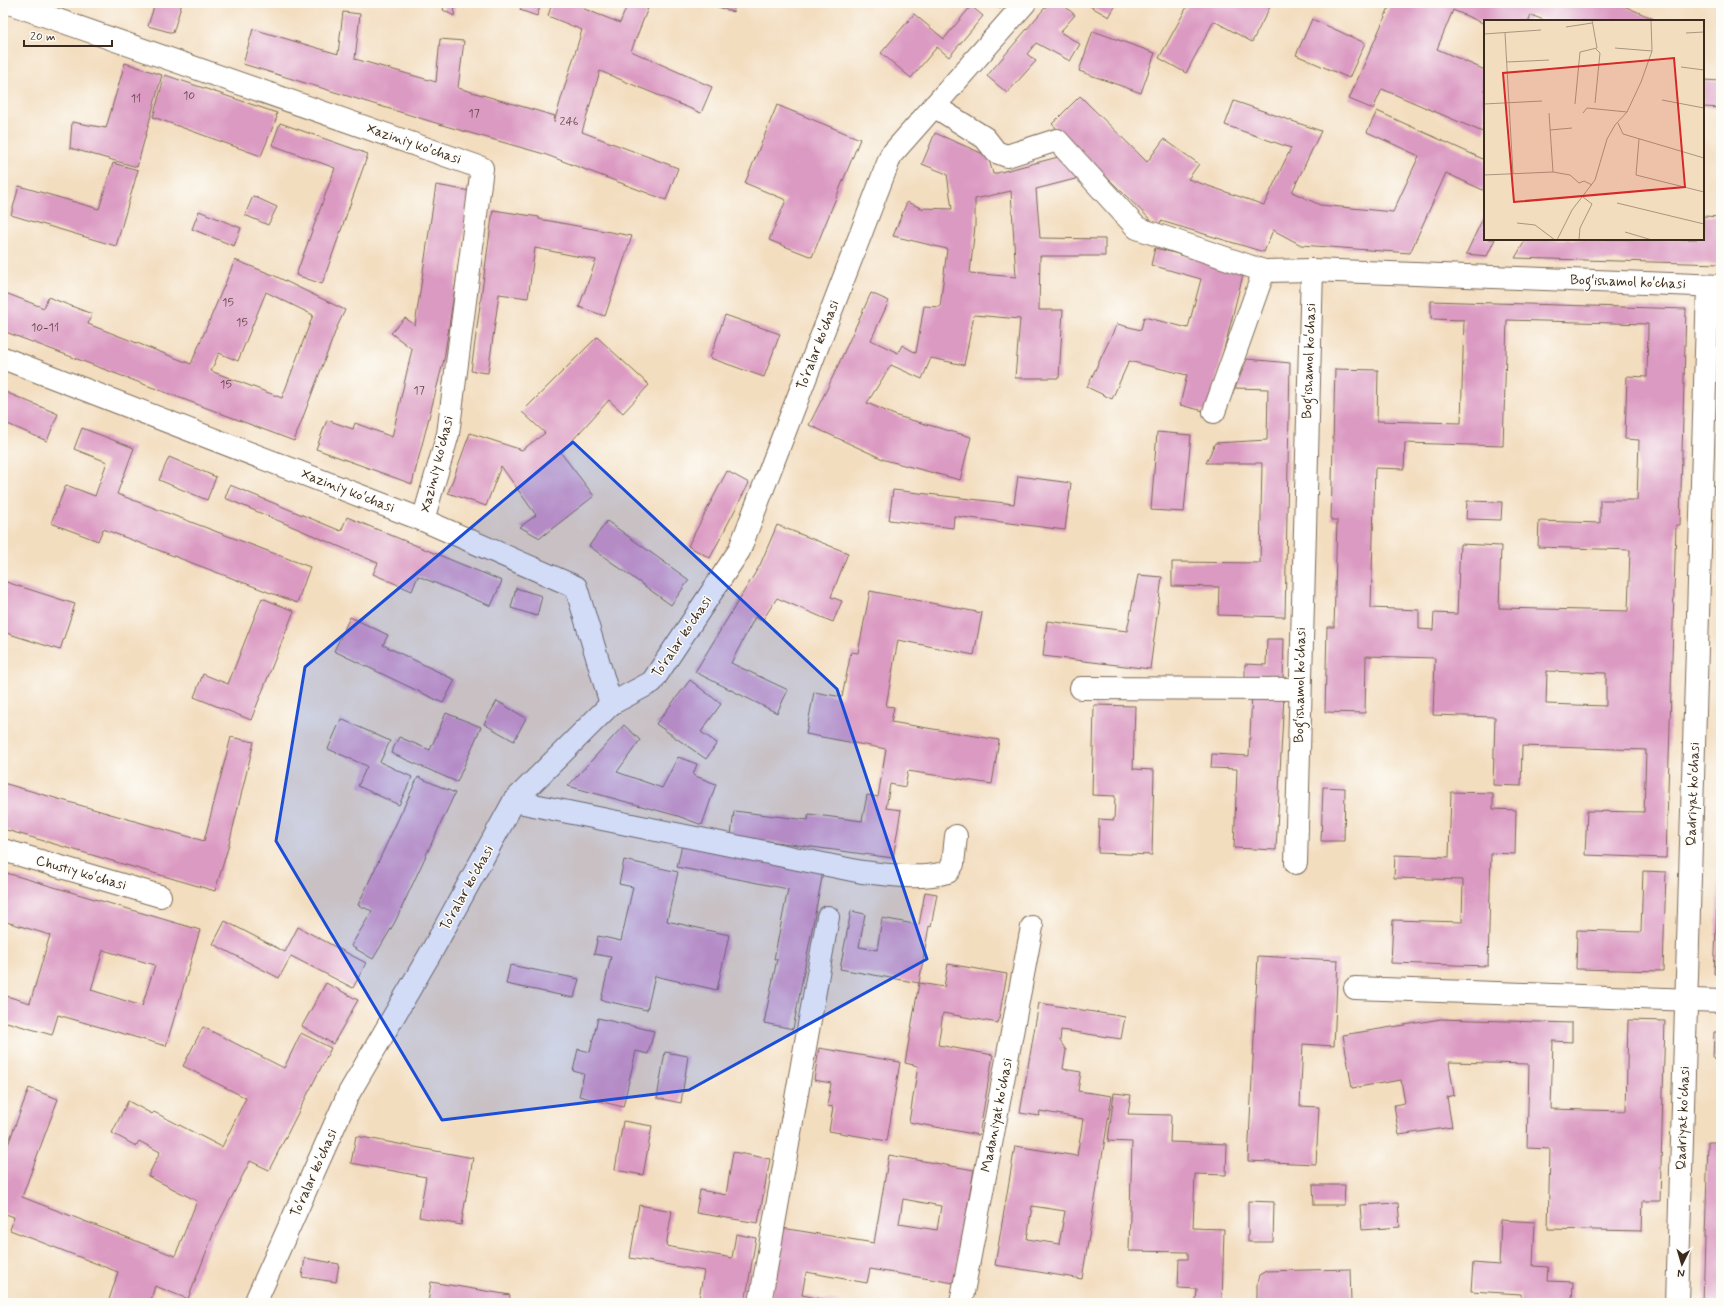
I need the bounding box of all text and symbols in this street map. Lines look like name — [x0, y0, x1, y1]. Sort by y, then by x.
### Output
inset map — [1484, 20, 1704, 240]
scale bar — [24, 22, 112, 48]
text: 20 m — [30, 29, 56, 45]
house number: 10 — [183, 88, 195, 104]
house number: 11 — [131, 91, 141, 107]
house number: 17 — [468, 106, 480, 122]
house number: 246 — [560, 114, 579, 130]
street label: Xaziniy ko'chasi — [364, 119, 464, 169]
street label: Bogʻishamol koʻchasi — [1570, 271, 1686, 295]
house number: 15 — [222, 295, 234, 311]
street label: Toʻralar koʻchasi — [793, 297, 843, 393]
street label: Bogʻishamol koʻchasi — [1298, 303, 1322, 419]
house number: 15 — [236, 315, 248, 331]
house number: 10-11 — [31, 320, 59, 336]
house number: 15 — [220, 377, 232, 393]
house number: 17 — [413, 383, 425, 399]
street label: Xaziniy ko'chasi — [416, 414, 458, 514]
street label: Xaziniy koʻchasi — [299, 465, 397, 517]
street label: Toʻralar koʻchasi — [648, 593, 716, 681]
street label: Bogʻishamol koʻchasi — [1290, 627, 1312, 743]
street label: Qadriyat koʻchasi — [1682, 742, 1704, 846]
street label: Toʻralar koʻchasi — [436, 842, 498, 934]
street label: Chustiy koʻchasi — [33, 851, 129, 895]
street label: Madaniyat ko'chasi — [977, 1056, 1017, 1174]
street label: Qadriyat koʻchasi — [1672, 1066, 1694, 1170]
street label: Toʻralar koʻchasi — [286, 1126, 342, 1220]
north arrow — [1662, 1244, 1702, 1284]
text: N — [1677, 1266, 1685, 1280]

